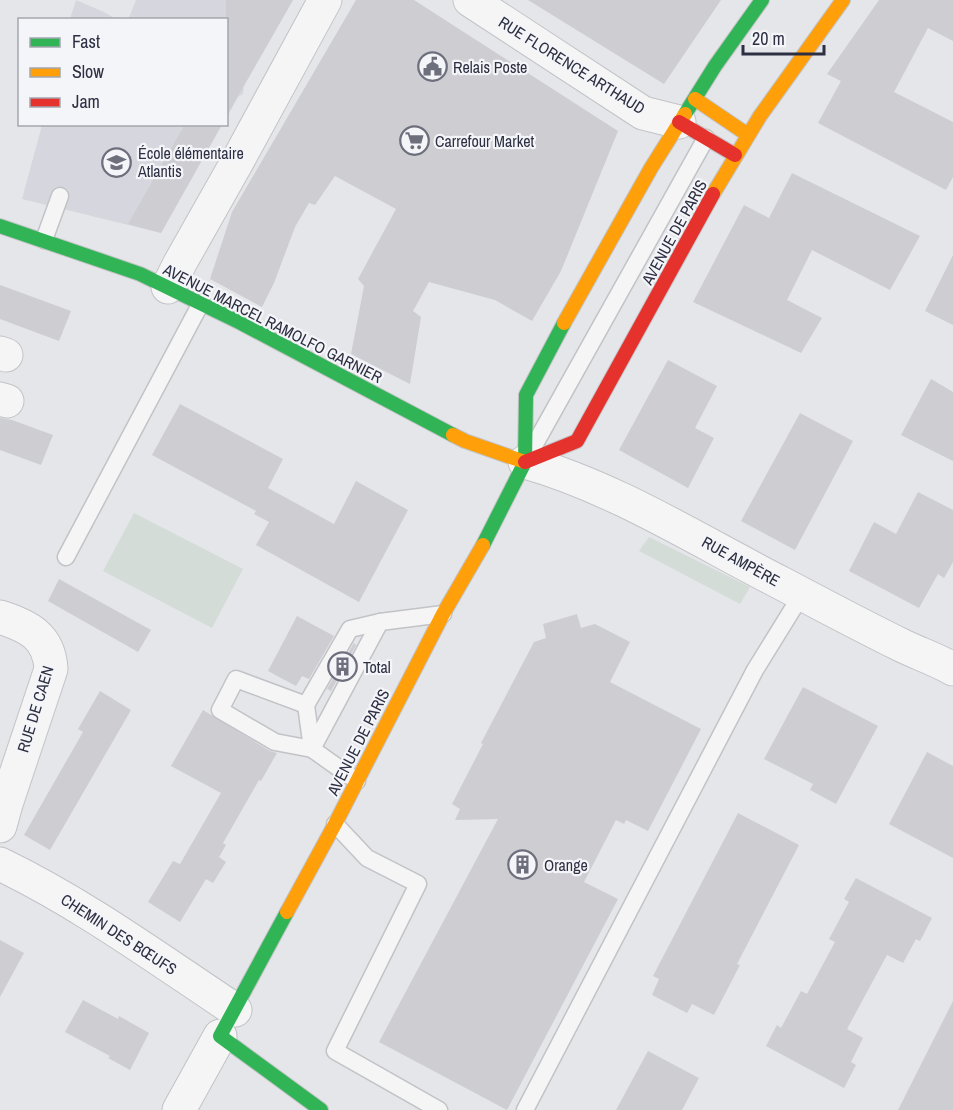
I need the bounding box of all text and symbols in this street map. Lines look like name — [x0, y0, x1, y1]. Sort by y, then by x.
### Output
street label: RUE FLORENCE ARTHAUD — [495, 11, 649, 119]
legend — [18, 18, 228, 126]
scale bar — [743, 18, 824, 56]
text: 20 m — [752, 26, 785, 51]
text: Fast — [72, 29, 100, 54]
public building icon: Relais Poste — [416, 51, 448, 83]
place label: Relais Poste — [453, 56, 527, 78]
text: Slow — [72, 59, 104, 84]
text: Jam — [72, 89, 100, 114]
supermarket icon: Carrefour Market — [398, 125, 430, 157]
place label: Carrefour Market — [435, 130, 535, 152]
place label: École élémentaire Atlantis — [137, 142, 244, 182]
school or university icon: École élémentaire Atlantis — [101, 146, 133, 178]
street label: AVENUE DE PARIS — [636, 175, 712, 289]
street label: AVENUE MARCEL RAMOLFO GARNIER — [159, 258, 387, 388]
street label: RUE AMPÈRE — [698, 531, 784, 591]
building icon: Total — [326, 651, 358, 683]
place label: Total — [363, 656, 391, 678]
street label: RUE DE CAEN — [11, 663, 59, 755]
street label: AVENUE DE PARIS — [321, 685, 394, 800]
building icon: Orange — [507, 849, 539, 881]
place label: Orange — [544, 854, 588, 876]
street label: CHEMIN DES BŒUFS — [57, 888, 181, 980]

